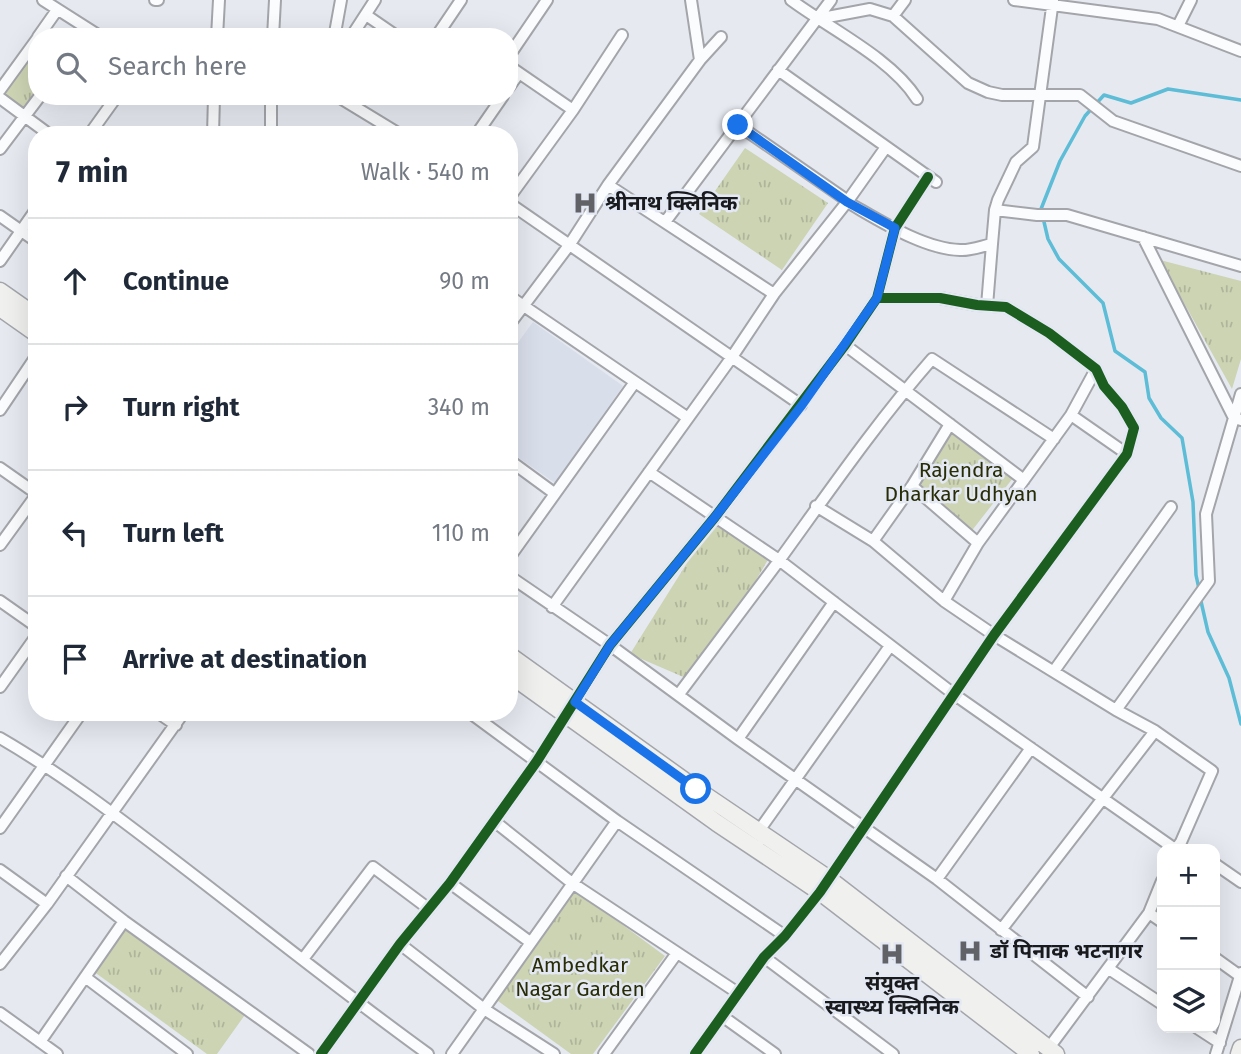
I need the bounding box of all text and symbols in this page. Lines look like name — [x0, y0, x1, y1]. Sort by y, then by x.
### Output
search box — [28, 28, 518, 105]
icon: search — [52, 48, 90, 86]
text: Search here — [108, 51, 247, 82]
route end — [722, 109, 753, 140]
text: 7 min — [56, 154, 128, 190]
text: Walk · 540 m — [361, 158, 490, 186]
hospital icon: श्रीनाथ क्लिनिक — [571, 189, 599, 217]
place label: श्रीनाथ क्लिनिक — [605, 190, 738, 216]
icon: ahead — [56, 262, 94, 300]
text: Continue — [123, 266, 229, 297]
text: 90 m — [439, 267, 490, 295]
icon: right — [56, 388, 94, 426]
text: Turn right — [123, 392, 240, 423]
text: 340 m — [428, 393, 490, 421]
park label: Rajendra Dharkar Udhyan — [884, 457, 1038, 507]
icon: left — [56, 514, 94, 552]
text: Turn left — [123, 518, 224, 549]
text: 110 m — [432, 519, 490, 547]
icon: arrive — [56, 640, 94, 678]
text: Arrive at destination — [123, 644, 367, 675]
route start — [680, 773, 711, 804]
map controls — [1157, 844, 1220, 1033]
button: + — [1157, 844, 1220, 907]
button: − — [1157, 907, 1220, 970]
hospital icon: डॉ पिनाक भटनागर — [956, 937, 984, 965]
place label: डॉ पिनाक भटनागर — [989, 938, 1143, 964]
hospital icon: संयुक्त स्वास्थ्य क्लिनिक — [878, 940, 906, 968]
park label: Ambedkar Nagar Garden — [515, 952, 645, 1002]
place label: संयुक्त स्वास्थ्य क्लिनिक — [825, 970, 959, 1020]
button: layers — [1157, 970, 1220, 1033]

